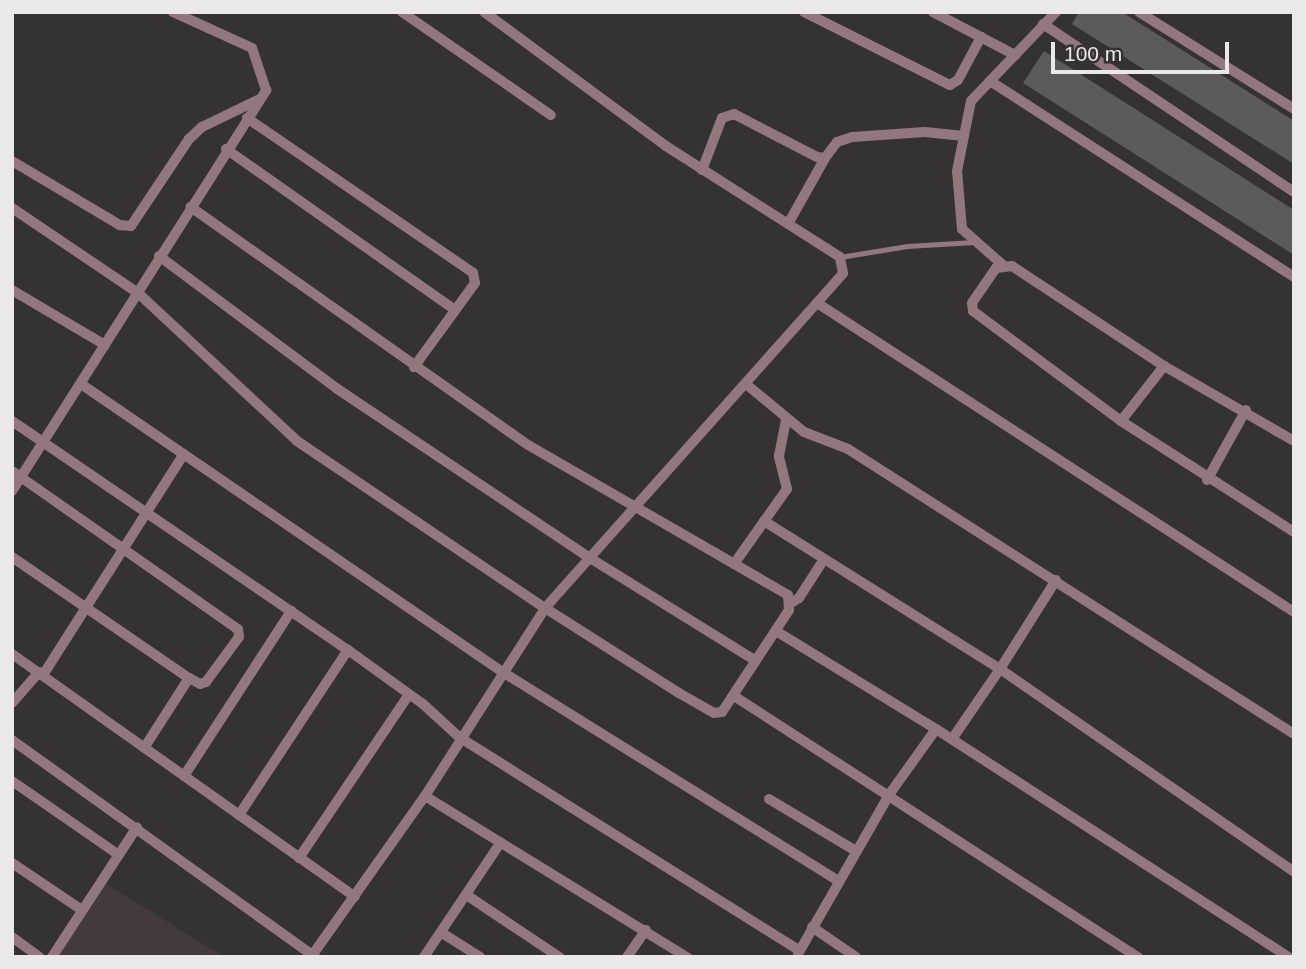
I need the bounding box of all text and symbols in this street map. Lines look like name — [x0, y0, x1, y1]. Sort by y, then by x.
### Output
scale bar — [1054, 28, 1232, 72]
text: 100 m — [1064, 42, 1122, 65]

